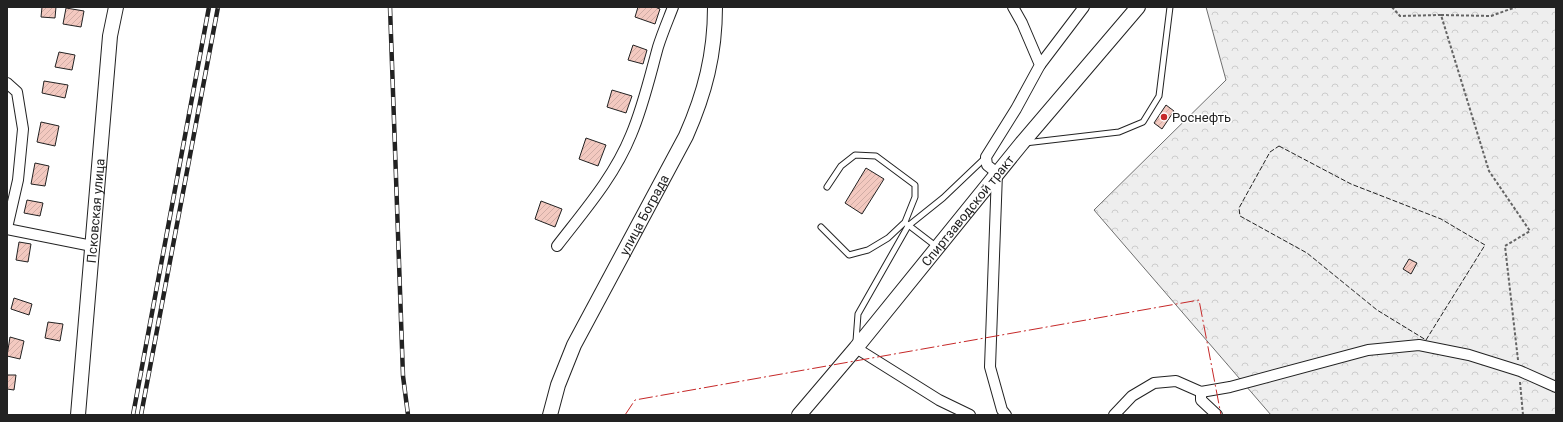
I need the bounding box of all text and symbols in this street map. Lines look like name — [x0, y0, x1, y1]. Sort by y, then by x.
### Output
place label: Роснефть — [1172, 110, 1231, 125]
marker: Роснефть — [1159, 112, 1169, 122]
street label: Спиртзаводской тракт — [918, 152, 1017, 269]
street label: Псковская улица — [83, 158, 107, 264]
street label: улица Бограда — [616, 172, 672, 258]

